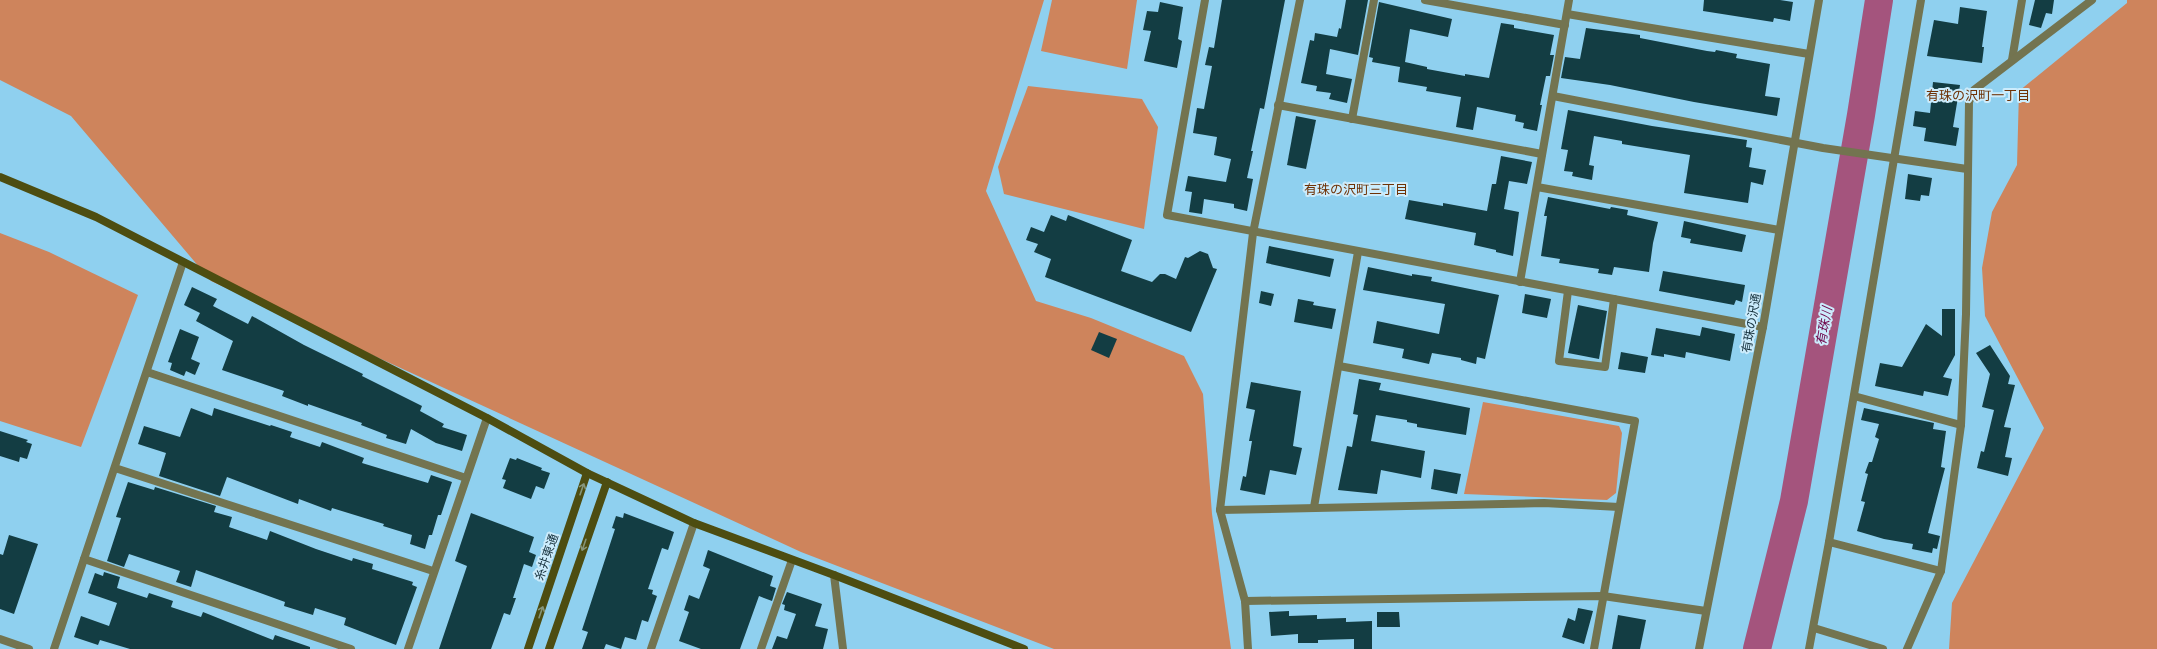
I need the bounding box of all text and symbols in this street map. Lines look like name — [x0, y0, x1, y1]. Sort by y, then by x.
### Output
district label: 有珠の沢町一丁目 — [1926, 87, 2030, 104]
district label: 有珠の沢町三丁目 — [1304, 181, 1408, 198]
street label: 有珠の沢通 — [1738, 292, 1764, 354]
water label: 有珠川 — [1812, 303, 1836, 347]
one-way arrow — [579, 482, 586, 495]
street label: 糸井東通 — [531, 532, 561, 582]
one-way arrow — [580, 539, 587, 552]
one-way arrow — [537, 606, 545, 618]

